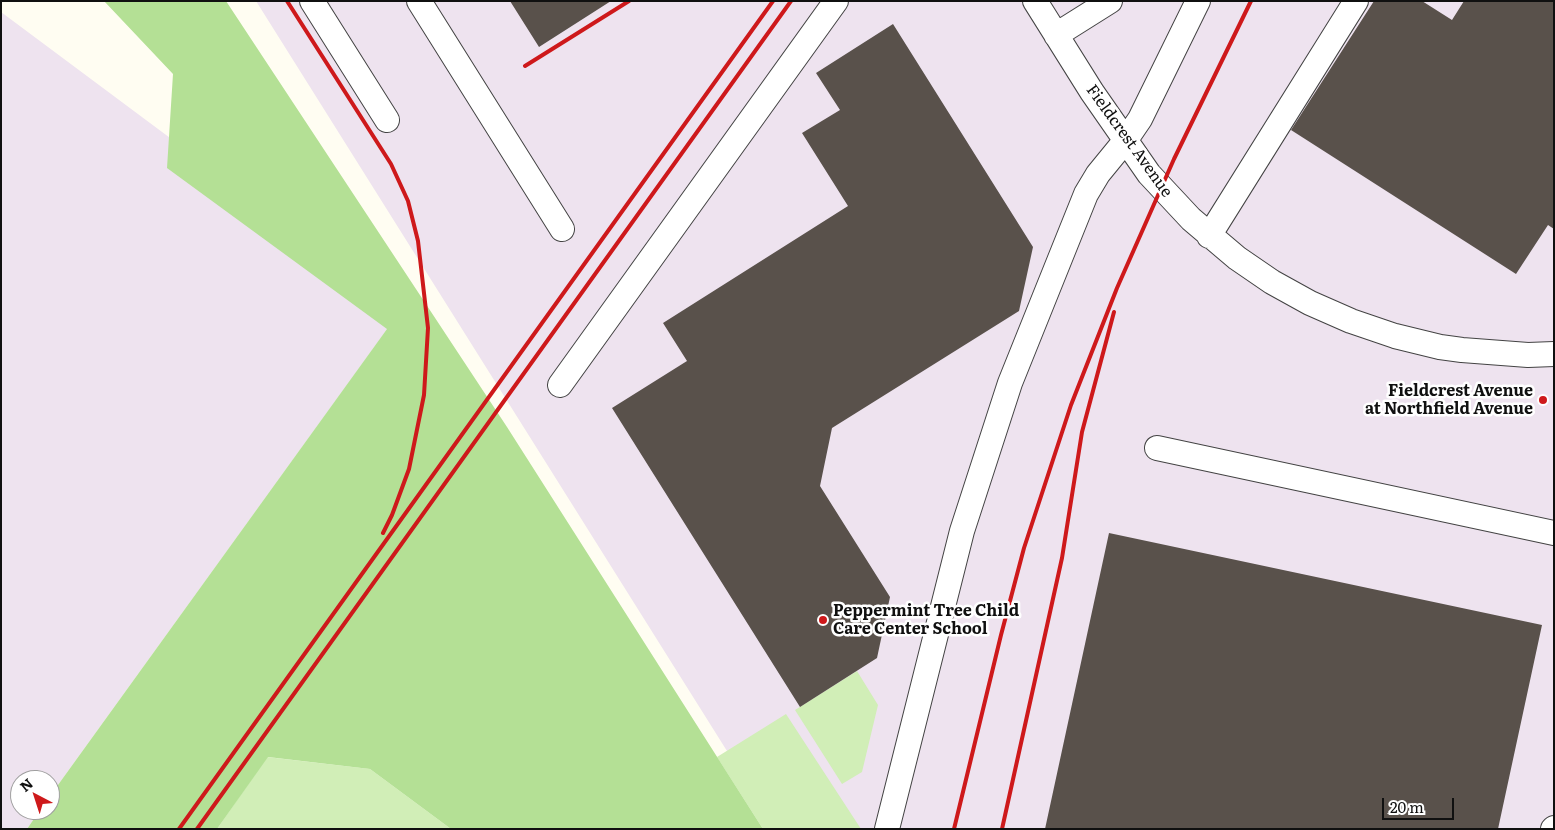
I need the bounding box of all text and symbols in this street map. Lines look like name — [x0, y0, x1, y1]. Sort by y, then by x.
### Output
street label: Fieldcrest Avenue — [1082, 81, 1176, 201]
place label: Fieldcrest Avenue at Northfield Avenue — [1365, 381, 1533, 419]
marker: Fieldcrest Avenue at Northfield Avenue — [1537, 394, 1549, 406]
place label: Peppermint Tree Child Care Center School — [833, 601, 1019, 639]
marker: Peppermint Tree Child Care Center School — [817, 614, 829, 626]
north arrow — [10, 770, 60, 820]
text: N — [15, 773, 37, 796]
scale bar — [1385, 788, 1458, 820]
text: 20 m — [1390, 795, 1424, 818]

